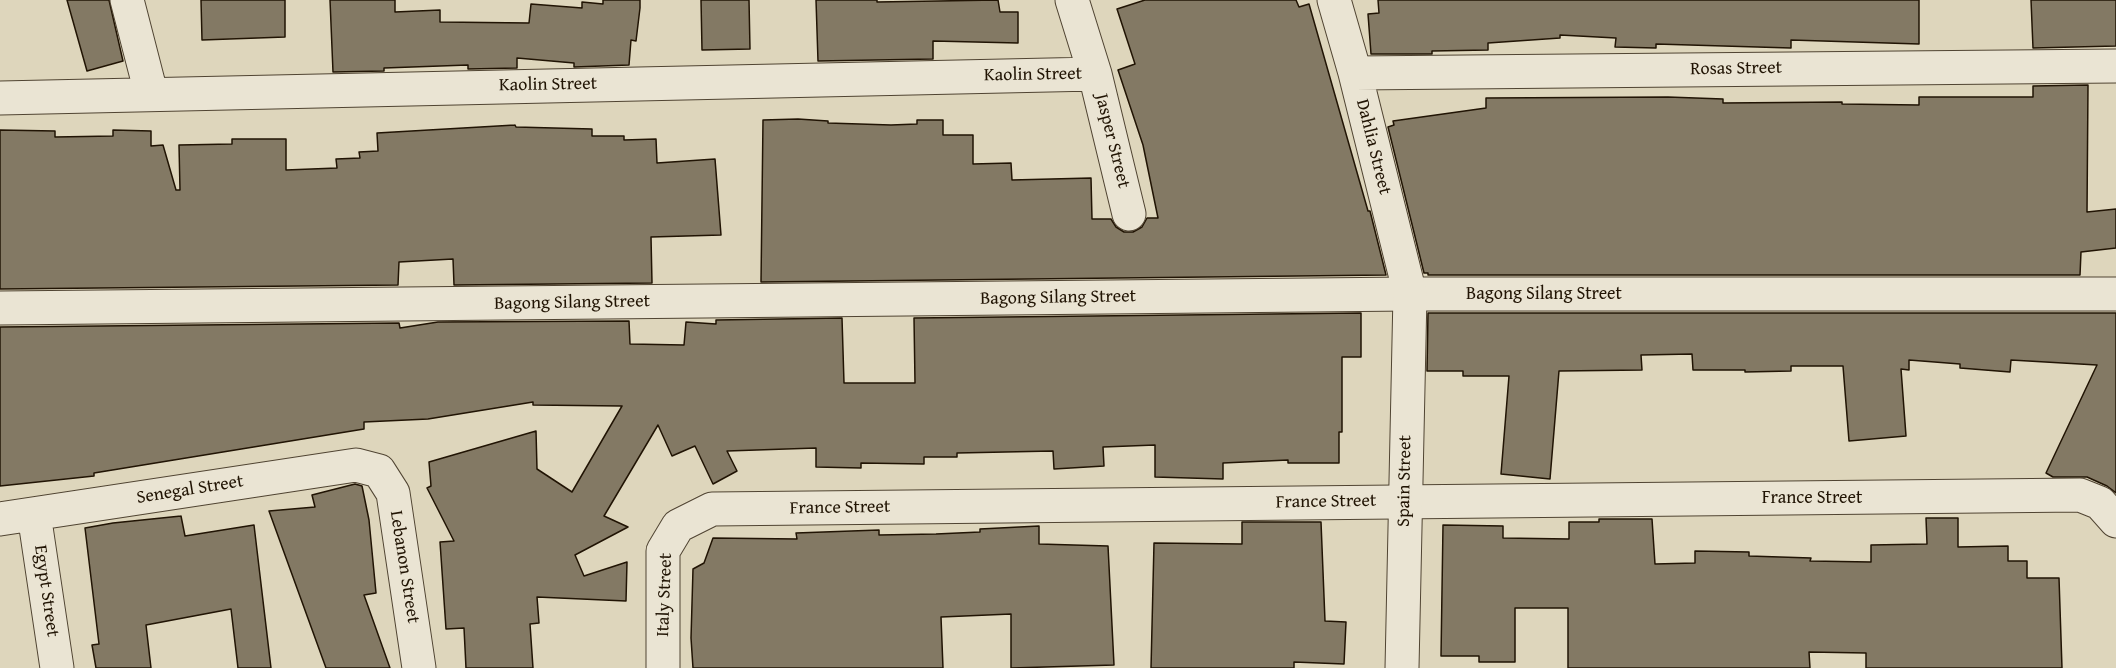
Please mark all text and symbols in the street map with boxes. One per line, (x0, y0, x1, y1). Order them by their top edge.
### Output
street label: Rosas Street (1690, 57, 1782, 81)
street label: Kaolin Street (984, 63, 1082, 87)
street label: Kaolin Street (499, 73, 597, 97)
street label: Jasper Street (1090, 92, 1134, 190)
street label: Dahlia Street (1351, 97, 1395, 197)
street label: Bagong Silang Street (1466, 283, 1622, 305)
street label: Bagong Silang Street (980, 286, 1136, 310)
street label: Bagong Silang Street (494, 291, 650, 315)
street label: Spain Street (1393, 435, 1417, 527)
street label: Senegal Street (135, 471, 245, 509)
street label: France Street (1762, 487, 1862, 509)
street label: France Street (1276, 490, 1376, 514)
street label: France Street (790, 496, 890, 520)
street label: Lebanon Street (384, 509, 424, 625)
street label: Egypt Street (29, 544, 63, 638)
street label: Italy Street (653, 553, 677, 637)

